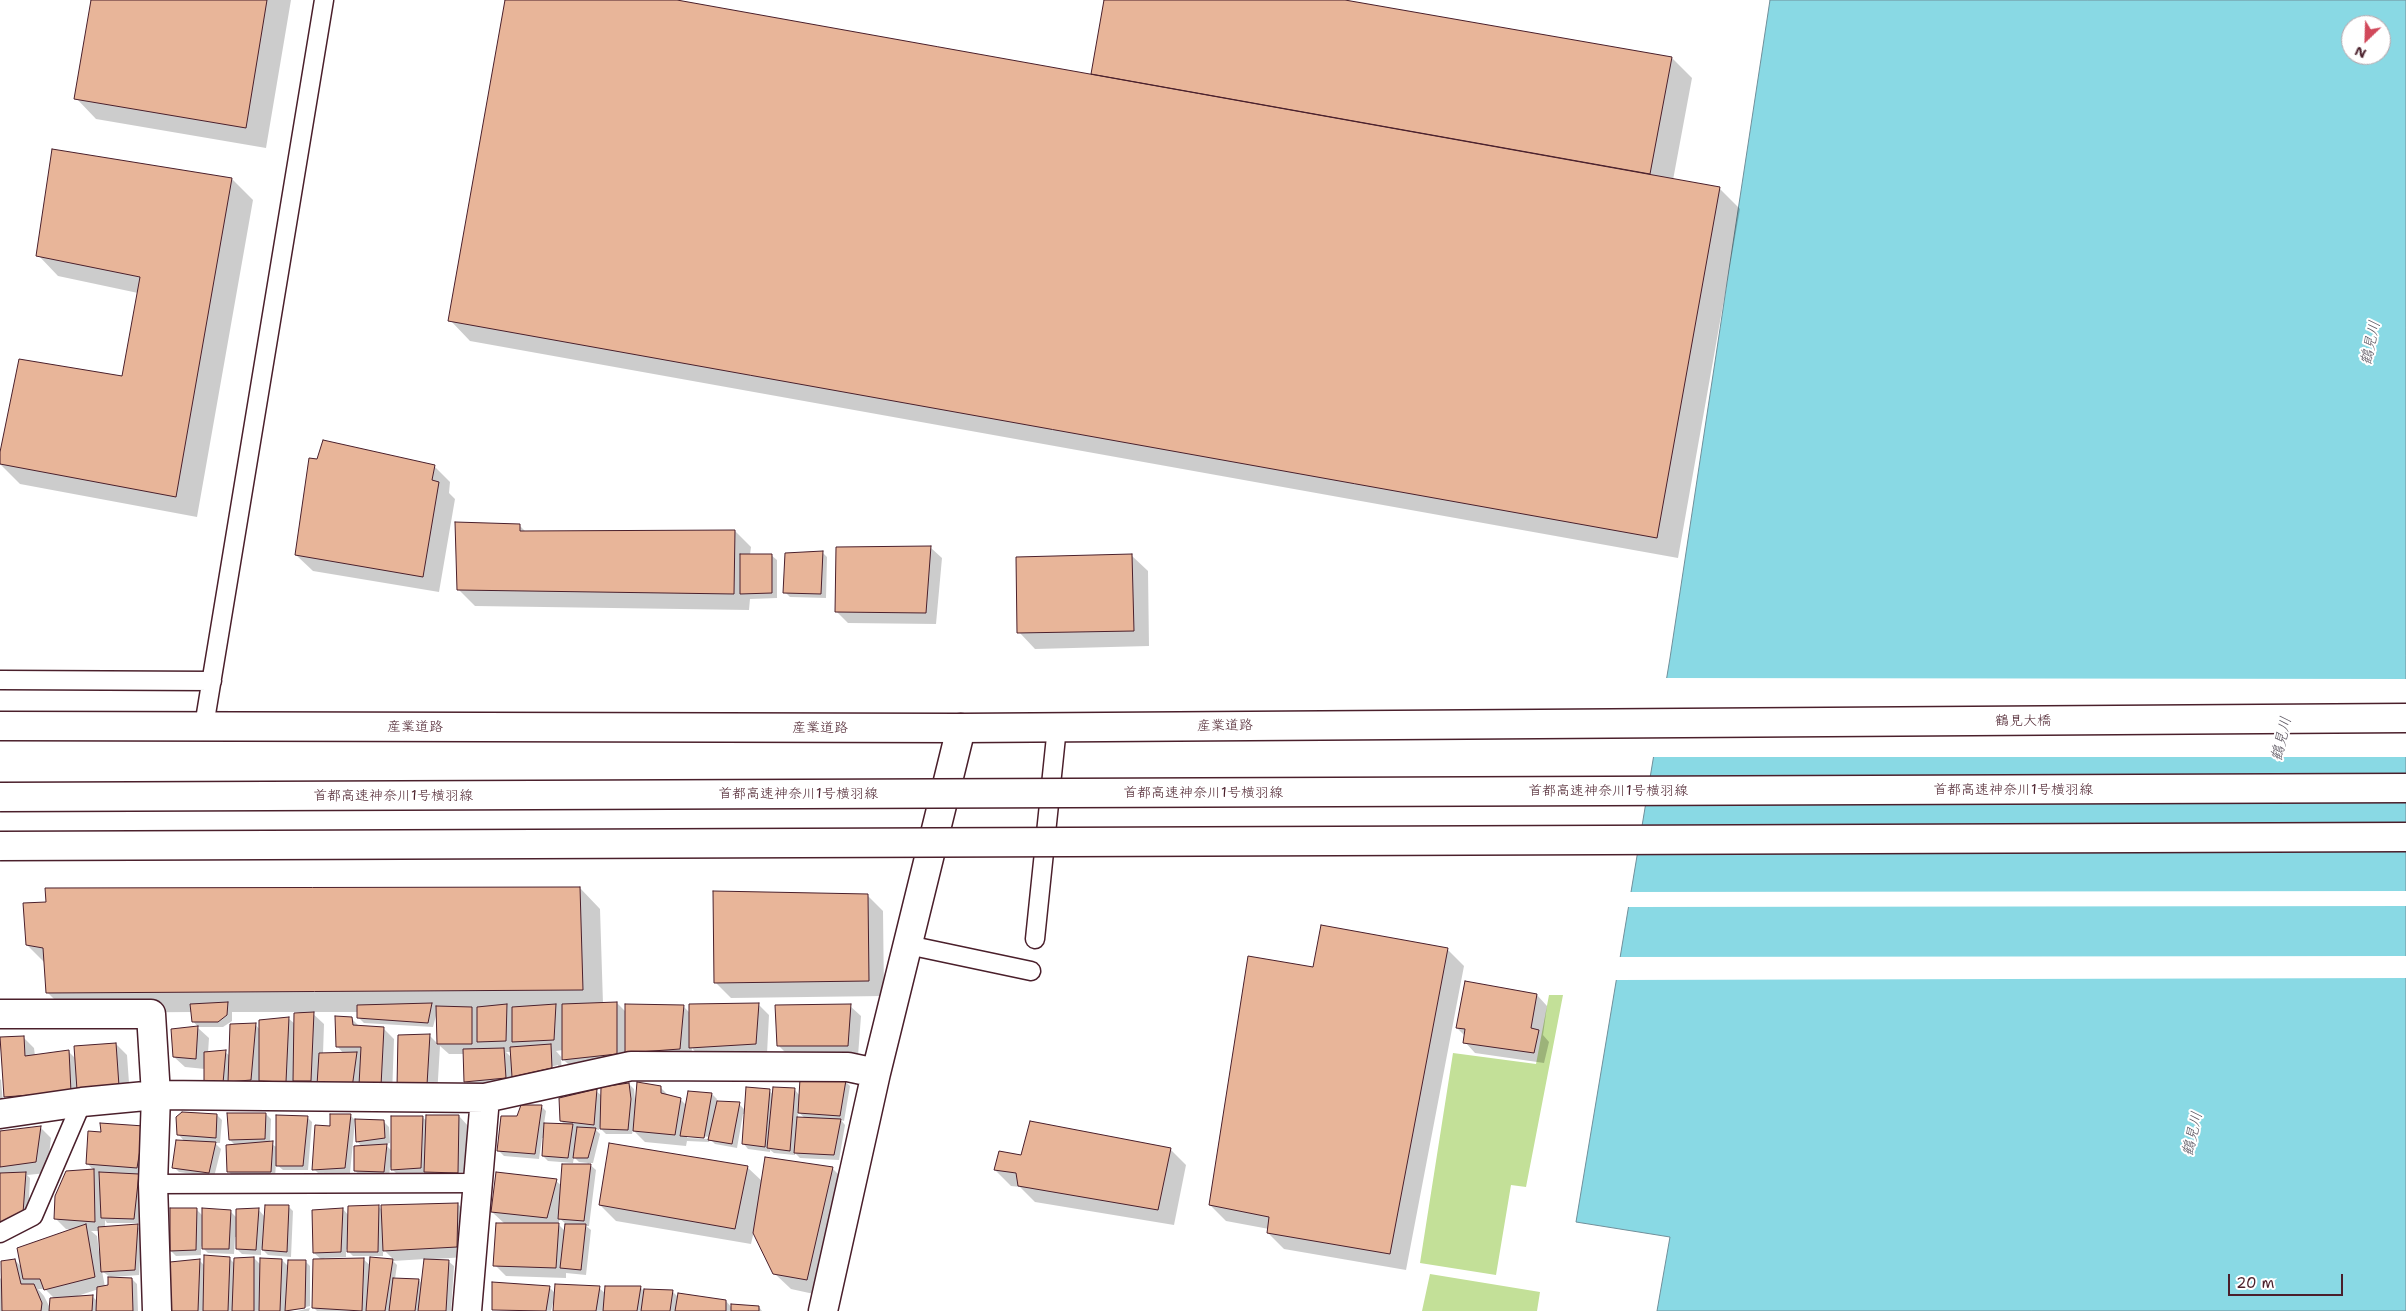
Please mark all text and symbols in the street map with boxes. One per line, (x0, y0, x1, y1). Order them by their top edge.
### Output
north arrow (2341, 15, 2391, 65)
text: N (2352, 42, 2369, 63)
water label: 鶴見川 (2358, 319, 2384, 367)
street label: 鶴見大橋 (1995, 713, 2051, 729)
water label: 鶴見川 (2268, 715, 2296, 763)
street label: 産業道路 (1197, 717, 1253, 735)
street label: 産業道路 (387, 719, 443, 735)
street label: 産業道路 (792, 720, 848, 736)
street label: 首都高速神奈川1号横羽線 (1933, 782, 2093, 798)
street label: 首都高速神奈川1号横羽線 (1528, 783, 1688, 799)
street label: 首都高速神奈川1号横羽線 (1123, 785, 1283, 801)
street label: 首都高速神奈川1号横羽線 (718, 786, 878, 802)
street label: 首都高速神奈川1号横羽線 (313, 788, 473, 804)
water label: 鶴見川 (2179, 1110, 2207, 1158)
scale bar (2231, 1264, 2346, 1296)
text: 20 m (2236, 1273, 2275, 1293)

